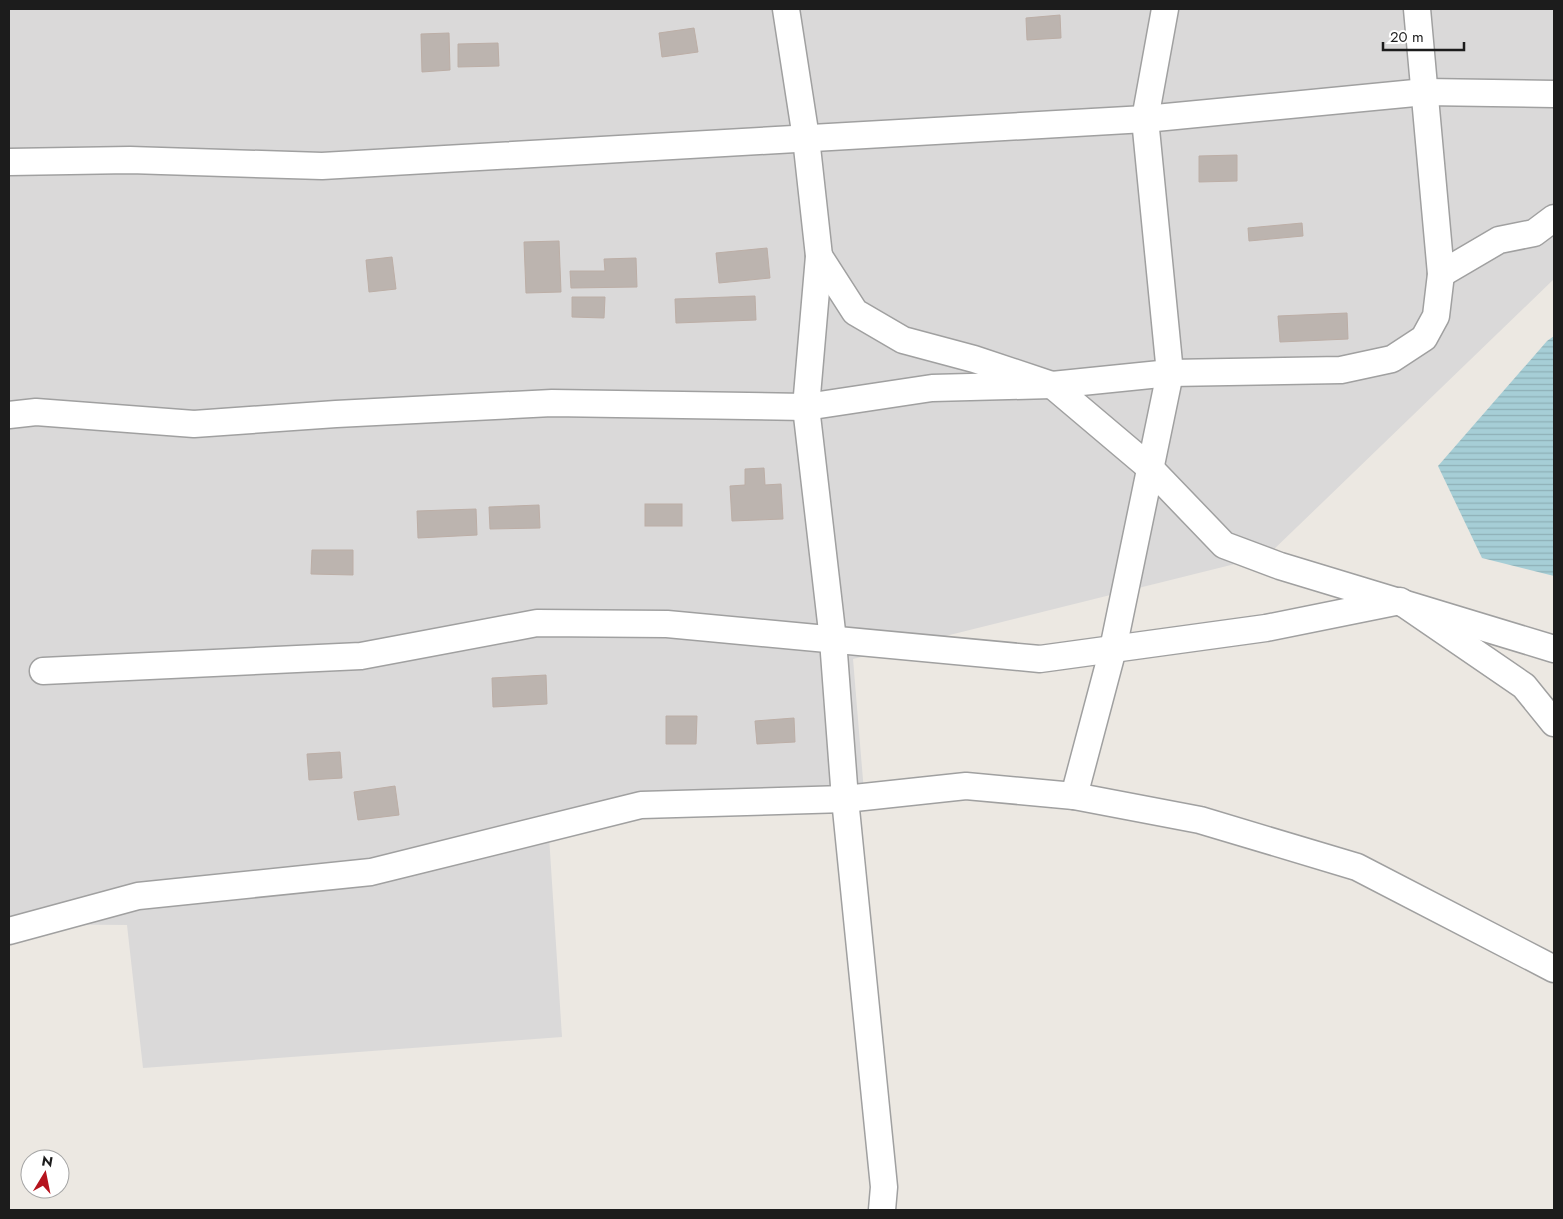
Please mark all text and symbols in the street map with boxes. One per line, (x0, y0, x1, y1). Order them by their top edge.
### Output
scale bar (1383, 20, 1464, 52)
text: 20 m (1390, 26, 1424, 48)
north arrow (20, 1149, 70, 1199)
text: N (40, 1150, 54, 1172)

